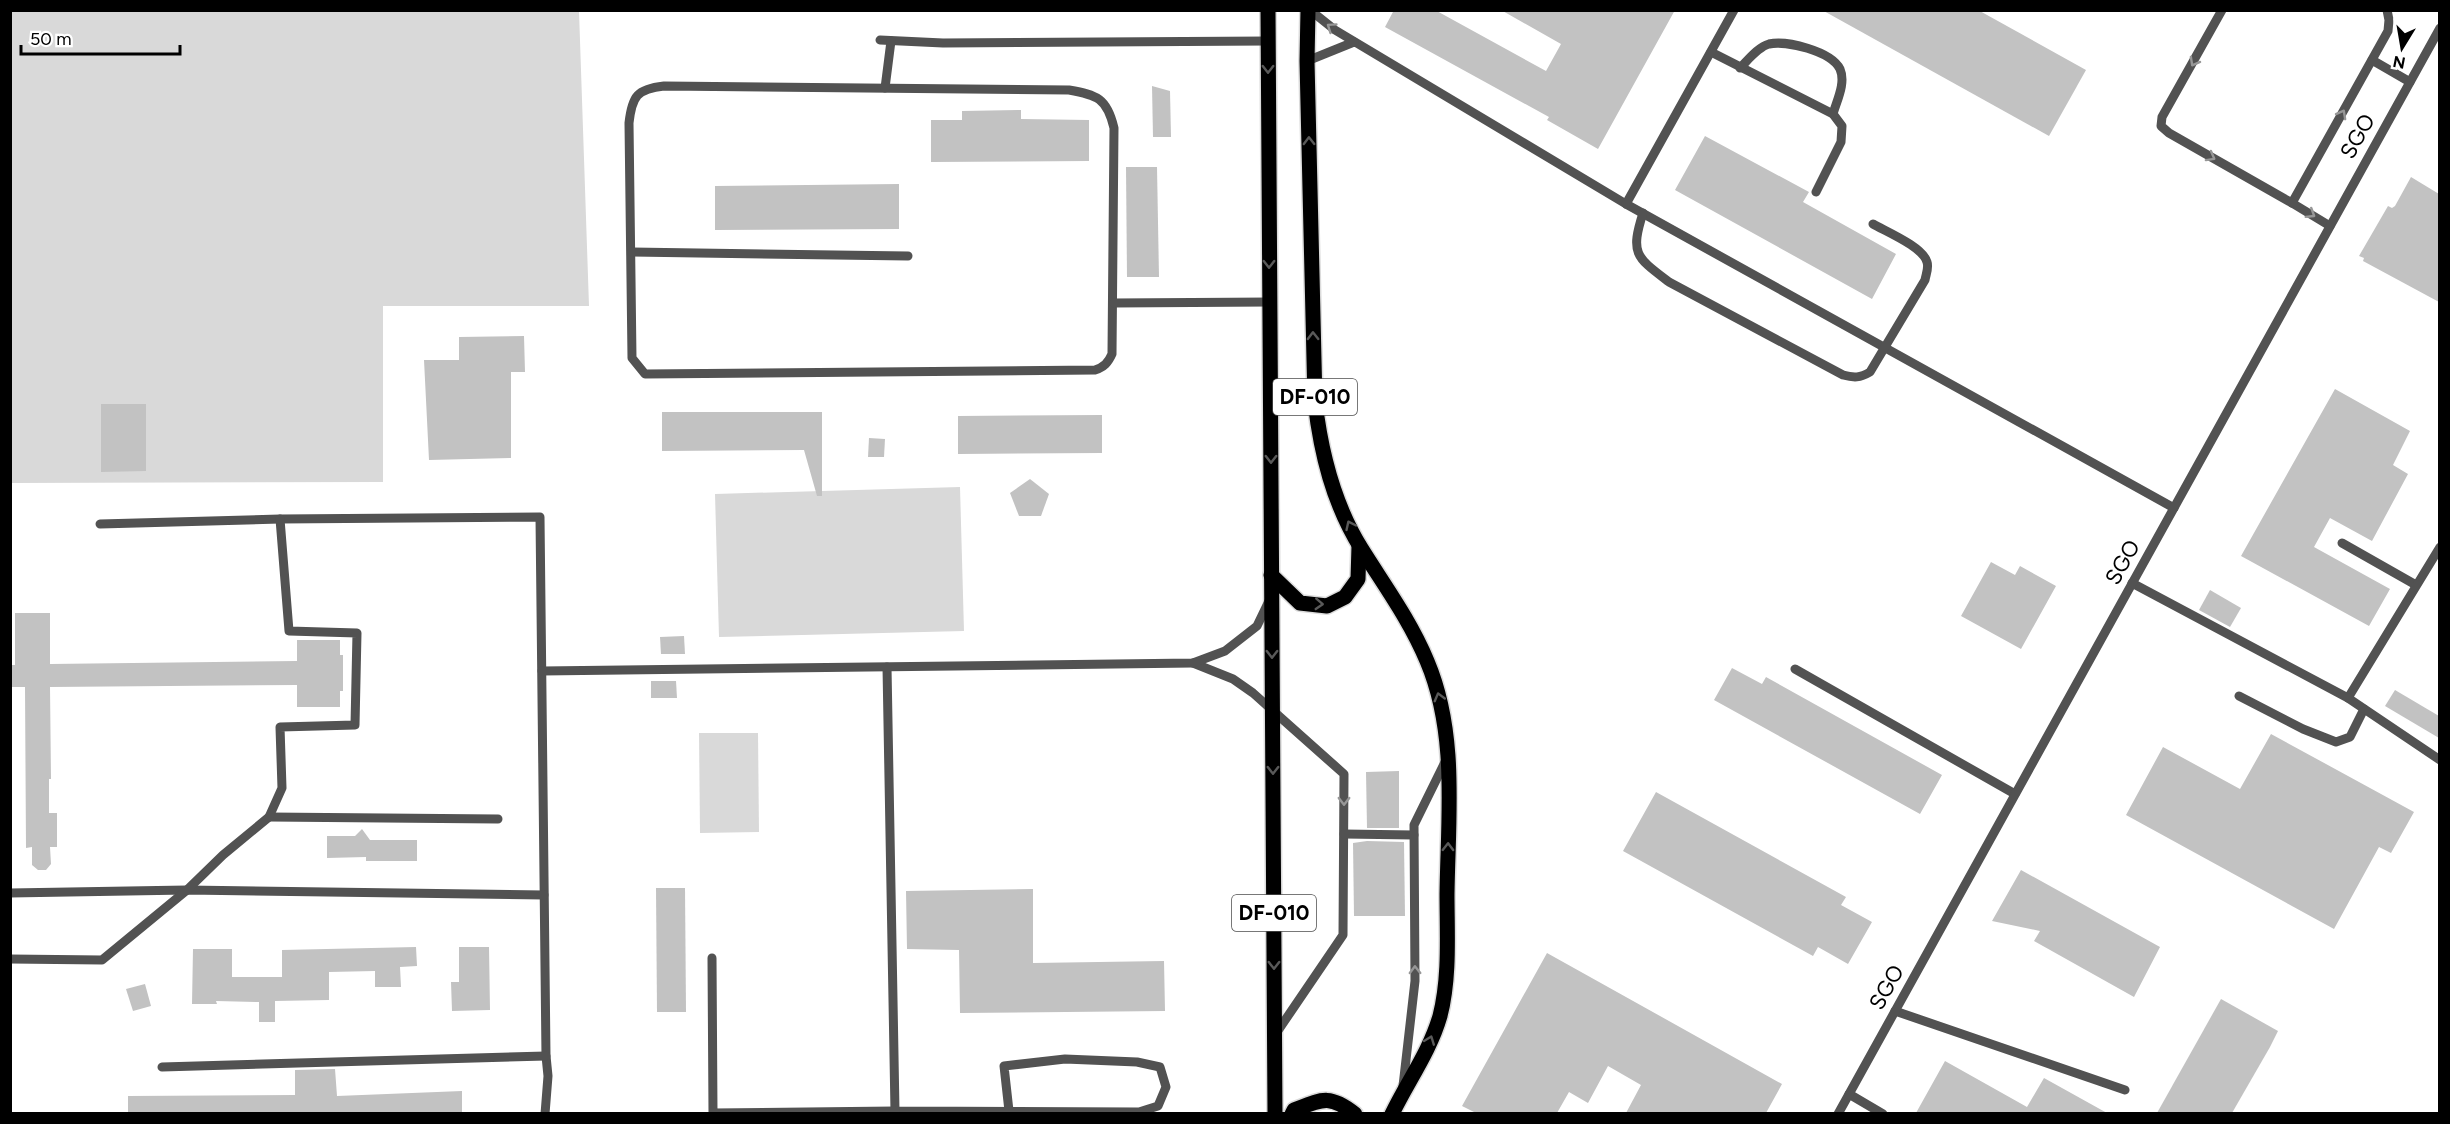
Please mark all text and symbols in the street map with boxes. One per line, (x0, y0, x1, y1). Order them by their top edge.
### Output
scale bar (21, 18, 180, 56)
north arrow (2372, 18, 2432, 78)
one-way arrow (1327, 23, 1338, 34)
text: 50 m (30, 28, 72, 50)
text: N (2391, 52, 2407, 73)
one-way arrow (2190, 55, 2201, 66)
one-way arrow (1262, 64, 1274, 73)
street label: SGO (2334, 109, 2381, 163)
one-way arrow (2334, 110, 2346, 120)
one-way arrow (1302, 136, 1315, 145)
one-way arrow (2205, 150, 2215, 161)
one-way arrow (2305, 207, 2315, 219)
one-way arrow (1263, 259, 1275, 268)
one-way arrow (1307, 331, 1320, 340)
road number: DF-010 (1273, 379, 1357, 415)
one-way arrow (1265, 454, 1277, 463)
one-way arrow (1345, 520, 1357, 531)
street label: SGO (2099, 535, 2146, 589)
one-way arrow (1314, 598, 1323, 611)
one-way arrow (1266, 649, 1278, 658)
one-way arrow (1433, 692, 1446, 702)
one-way arrow (1267, 766, 1279, 775)
one-way arrow (1338, 796, 1350, 805)
one-way arrow (1442, 843, 1454, 852)
road number: DF-010 (1232, 895, 1316, 931)
street label: SGO (1863, 960, 1910, 1014)
one-way arrow (1268, 961, 1280, 970)
one-way arrow (1409, 966, 1421, 975)
one-way arrow (1423, 1035, 1436, 1046)

